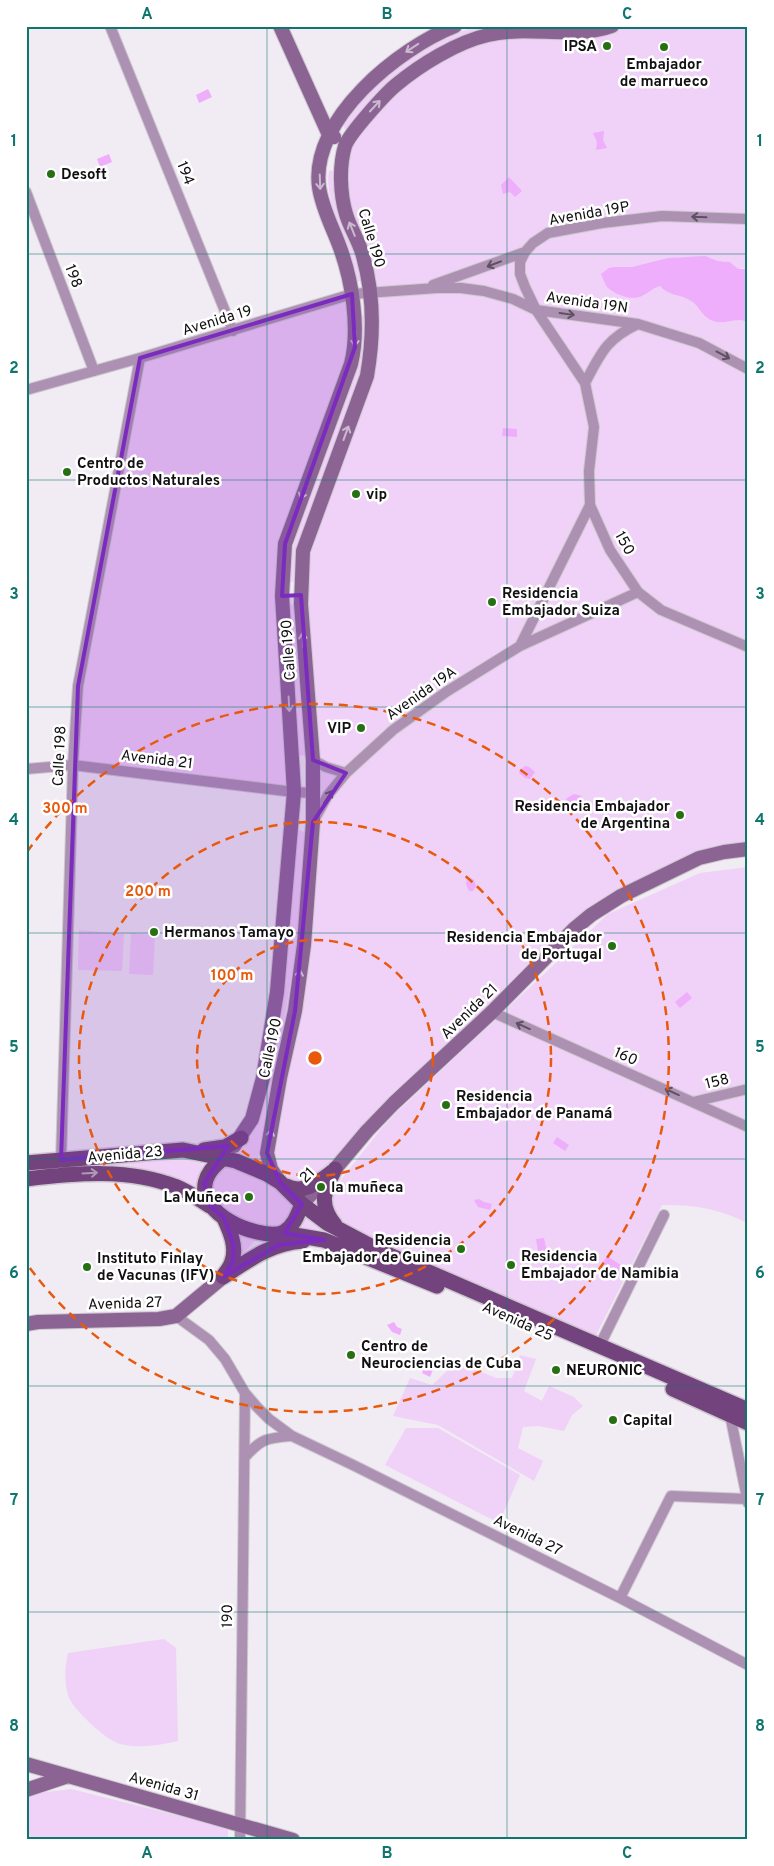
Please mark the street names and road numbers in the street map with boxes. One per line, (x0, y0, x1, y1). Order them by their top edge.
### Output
street label: 194 (171, 159, 198, 188)
street label: Avenida 19P (548, 198, 631, 231)
street label: Calle 190 (353, 206, 389, 270)
street label: 198 (59, 262, 86, 291)
street label: Avenida 19N (545, 288, 629, 319)
street label: Avenida 19 (180, 302, 255, 341)
street label: 150 (609, 528, 638, 559)
street label: Calle 190 (278, 619, 301, 681)
street label: Avenida 19A (383, 663, 461, 725)
street label: Calle 198 (49, 725, 72, 787)
street label: Avenida 21 (120, 747, 194, 774)
street label: Avenida 21 (437, 980, 503, 1044)
street label: Calle 190 (256, 1016, 287, 1080)
street label: 160 (610, 1044, 640, 1071)
street label: 158 (703, 1070, 731, 1095)
street label: Avenida 23 (87, 1143, 164, 1168)
street label: 21 (296, 1164, 320, 1188)
street label: Avenida 27 (88, 1294, 163, 1315)
street label: Avenida 25 (479, 1298, 556, 1346)
street label: Avenida 27 (490, 1512, 565, 1561)
street label: 190 (219, 1604, 238, 1628)
street label: Avenida 31 (126, 1768, 201, 1806)

